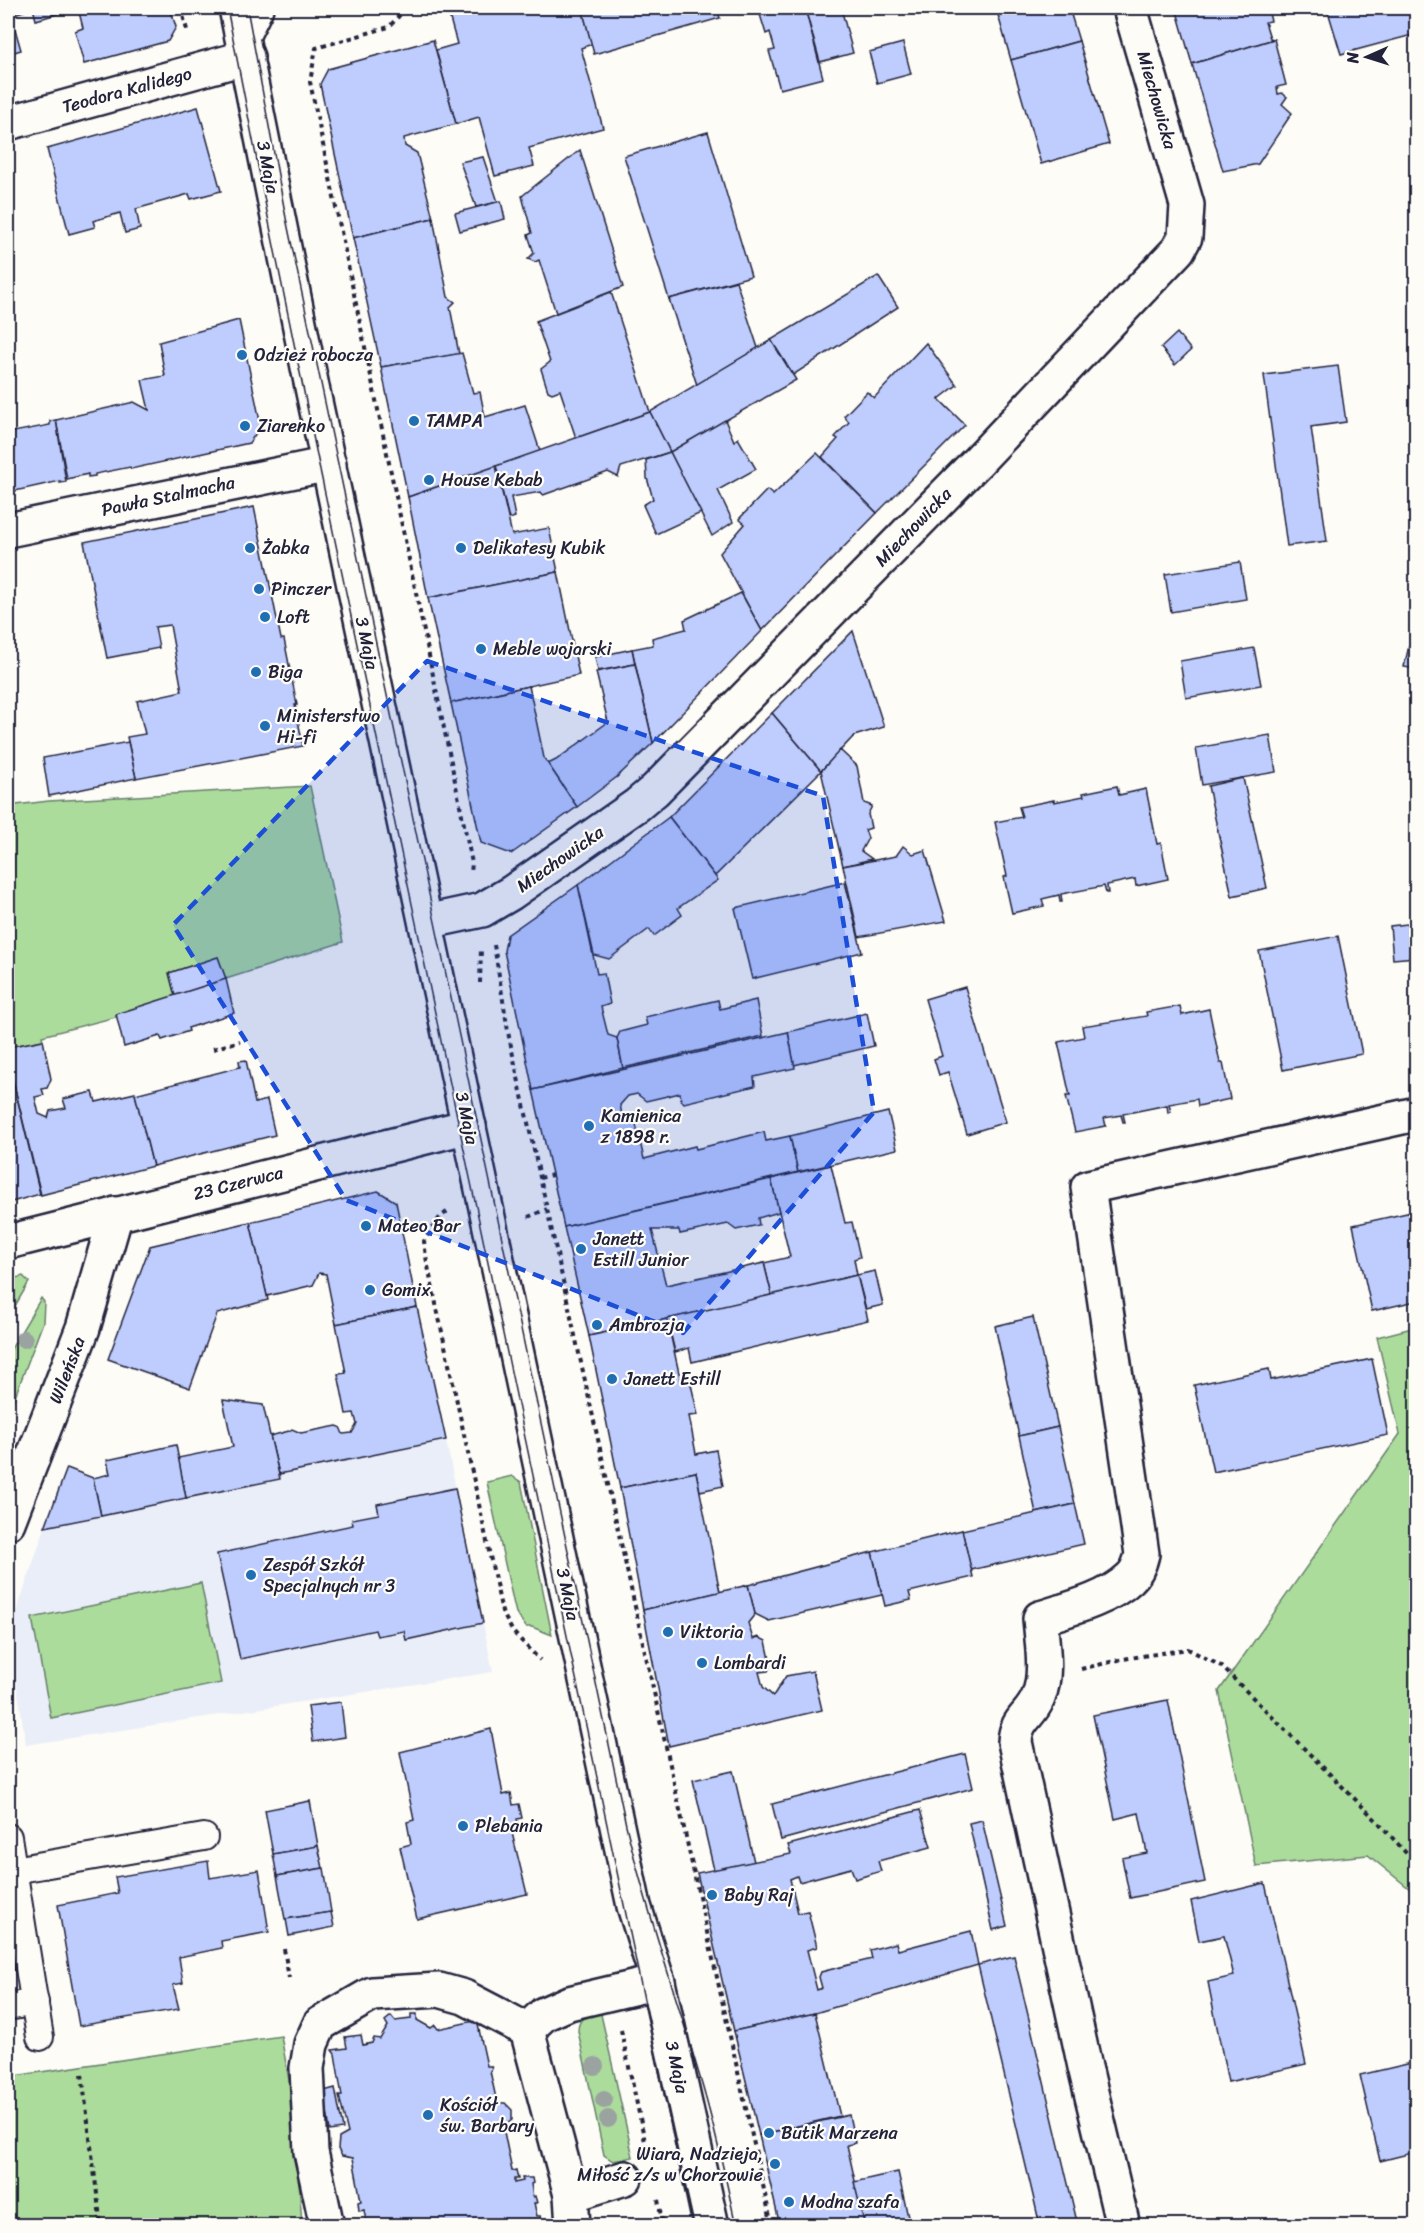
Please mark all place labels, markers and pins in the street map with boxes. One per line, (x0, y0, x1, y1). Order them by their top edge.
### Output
place label: Odzież robocza (254, 339, 374, 371)
marker: Odzież robocza (235, 348, 249, 362)
place label: TAMPA (426, 405, 483, 437)
place label: Ziarenko (257, 410, 325, 442)
marker: TAMPA (407, 414, 421, 428)
marker: Ziarenko (238, 419, 252, 433)
place label: House Kebab (441, 464, 543, 496)
marker: House Kebab (422, 473, 436, 487)
place label: Żabka (262, 532, 310, 564)
place label: Delikatesy Kubik (473, 532, 606, 564)
marker: Żabka (243, 541, 257, 555)
marker: Delikatesy Kubik (454, 541, 468, 555)
place label: Pinczer (271, 573, 332, 605)
marker: Pinczer (252, 582, 266, 596)
place label: Loft (277, 601, 310, 633)
marker: Loft (258, 610, 272, 624)
place label: Meble wojarski (493, 633, 612, 665)
marker: Meble wojarski (474, 642, 488, 656)
place label: Biga (268, 656, 303, 688)
marker: Biga (249, 665, 263, 679)
place label: Ministerstwo Hi-fi (277, 700, 380, 753)
marker: Ministerstwo Hi-fi (258, 719, 272, 733)
place label: Kamienica z 1898 r. (600, 1100, 682, 1153)
marker: Kamienica z 1898 r. (582, 1119, 596, 1133)
place label: Mateo Bar (378, 1210, 462, 1242)
marker: Mateo Bar (359, 1219, 373, 1233)
place label: Janett Estill Junior (592, 1223, 690, 1276)
marker: Janett Estill Junior (574, 1242, 588, 1256)
place label: Gomix (382, 1274, 431, 1306)
marker: Gomix (363, 1283, 377, 1297)
place label: Ambrozja (608, 1309, 685, 1341)
marker: Ambrozja (590, 1318, 604, 1332)
place label: Janett Estill (623, 1363, 722, 1395)
marker: Janett Estill (605, 1372, 619, 1386)
place label: Zespół Szkół Specjalnych nr 3 (263, 1549, 395, 1602)
marker: Zespół Szkół Specjalnych nr 3 (244, 1568, 258, 1582)
place label: Viktoria (680, 1616, 744, 1648)
marker: Viktoria (661, 1625, 675, 1639)
place label: Lombardi (714, 1647, 787, 1679)
marker: Lombardi (695, 1656, 709, 1670)
place label: Plebania (475, 1810, 543, 1842)
marker: Plebania (456, 1819, 470, 1833)
place label: Baby Raj (724, 1879, 794, 1911)
marker: Baby Raj (705, 1888, 719, 1902)
place label: Kościół św. Barbary (439, 2089, 535, 2142)
marker: Kościół św. Barbary (421, 2108, 435, 2122)
place label: Butik Marzena (781, 2117, 898, 2149)
marker: Butik Marzena (762, 2126, 776, 2140)
place label: Wiara, Nadzieja, Miłość z/s w Chorzowie (577, 2138, 763, 2191)
marker: Wiara, Nadzieja, Miłość z/s w Chorzowie (768, 2157, 782, 2171)
place label: Modna szafa (801, 2186, 900, 2218)
marker: Modna szafa (782, 2195, 796, 2209)

